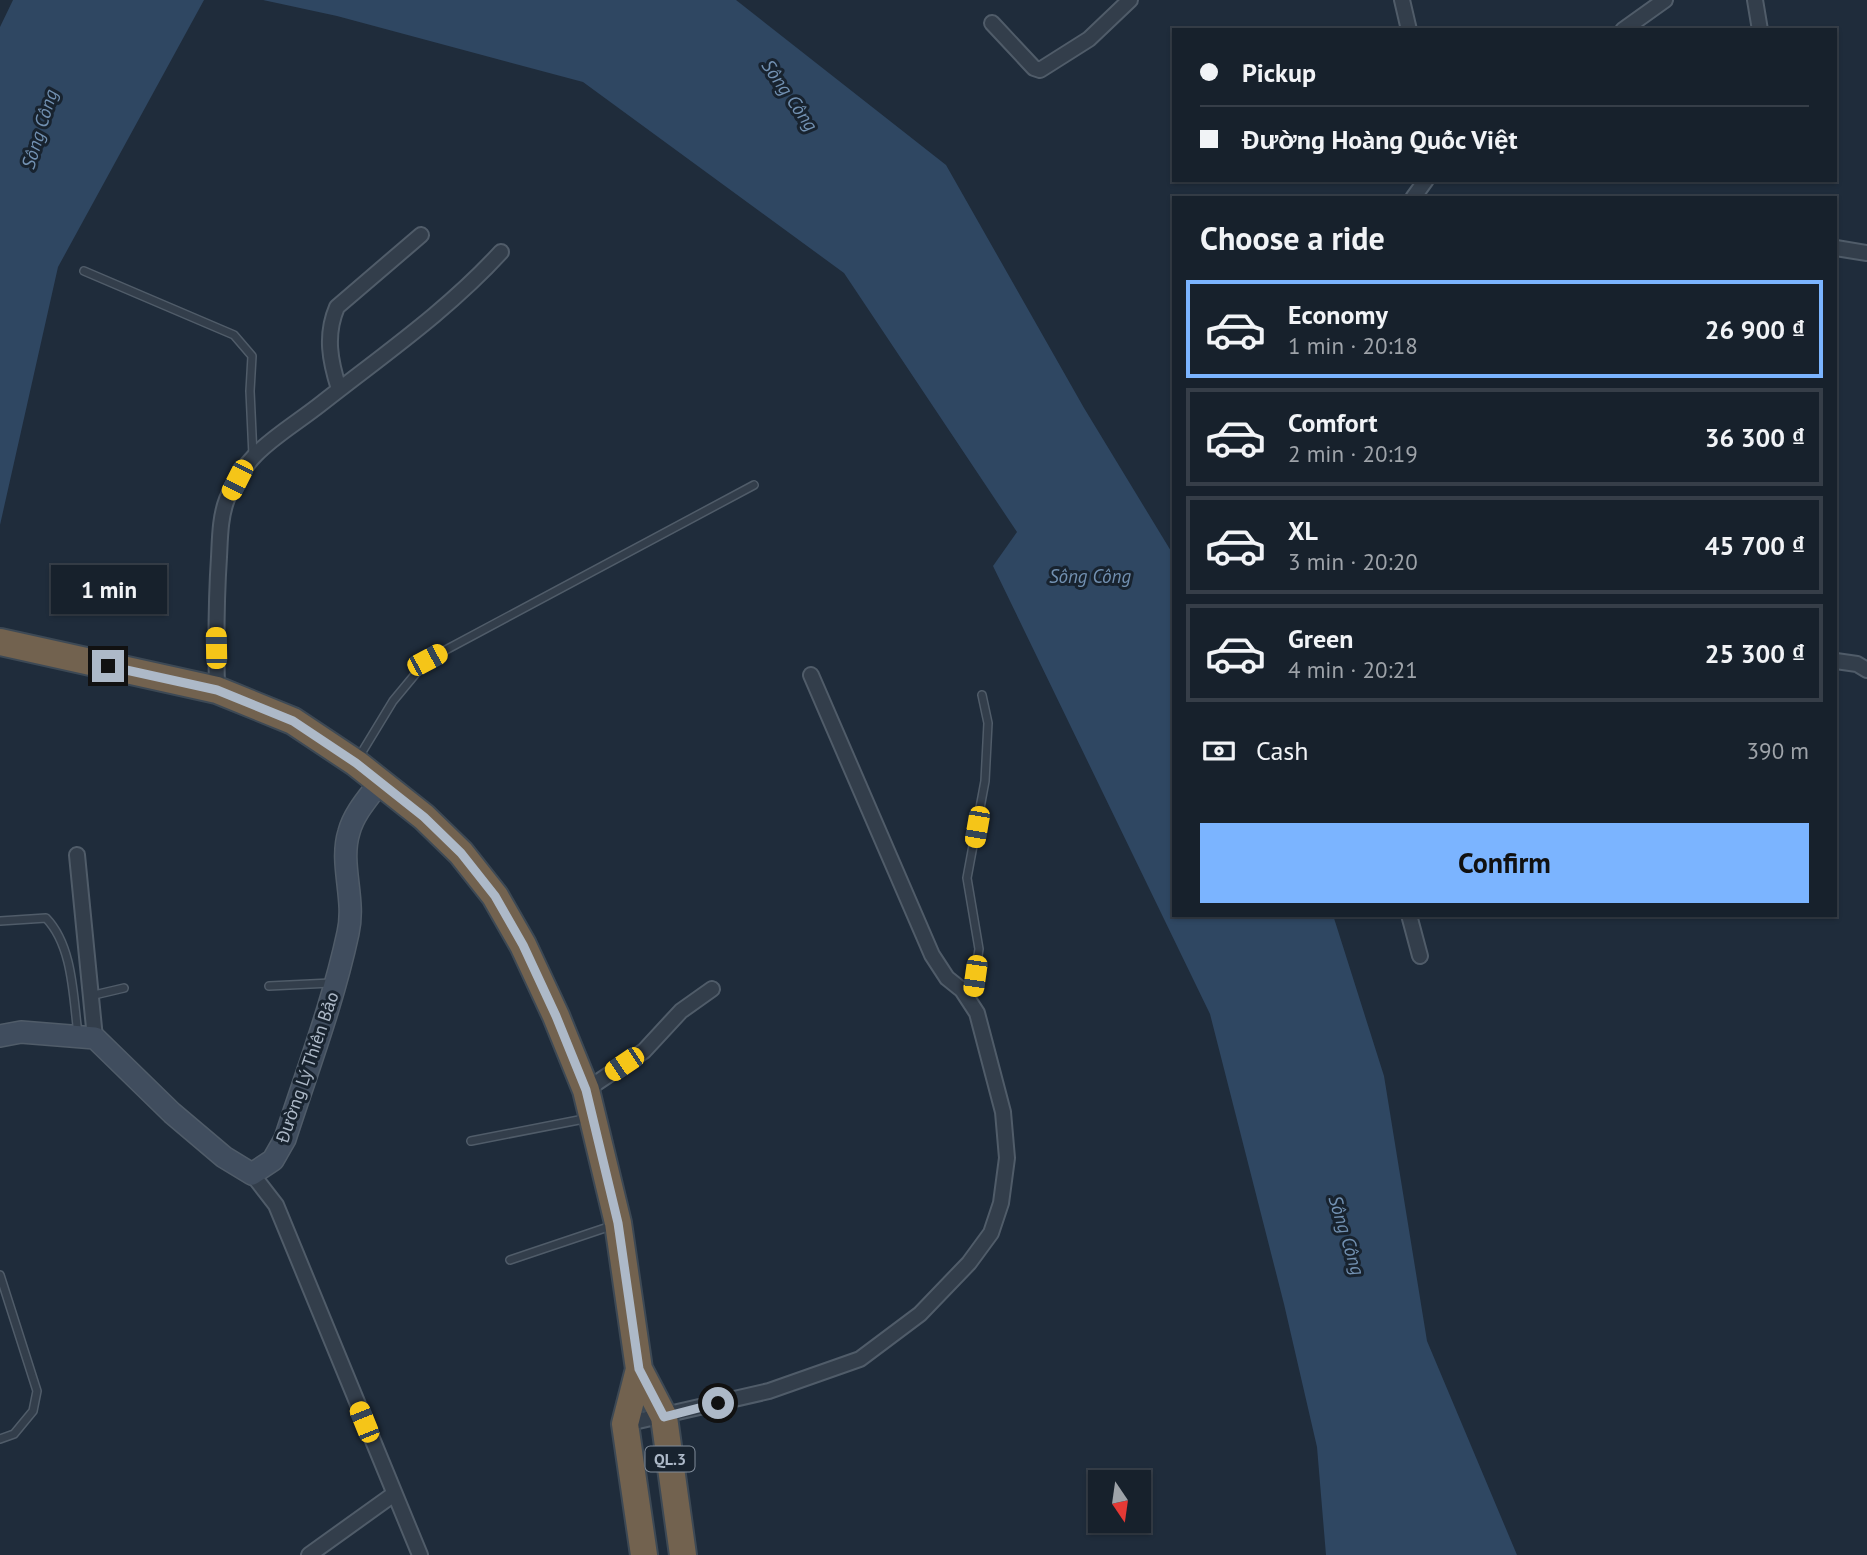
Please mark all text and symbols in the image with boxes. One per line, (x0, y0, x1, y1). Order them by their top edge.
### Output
water label: Sông Công (757, 54, 824, 136)
text: Pickup (1242, 56, 1316, 89)
water label: Sông Công (16, 86, 63, 172)
text: Đường Hoàng Quốc Việt (1242, 123, 1518, 156)
text: Choose a ride (1200, 217, 1385, 259)
icon: car (1204, 298, 1267, 361)
text: Economy (1288, 298, 1388, 331)
text: 26 900 ₫ (1705, 313, 1805, 346)
text: 1 min · 20:18 (1288, 331, 1418, 360)
icon: car (1204, 406, 1267, 469)
text: Comfort (1288, 406, 1378, 439)
text: 36 300 ₫ (1705, 421, 1805, 454)
text: 2 min · 20:19 (1288, 439, 1418, 468)
car (219, 457, 256, 503)
icon: car (1204, 514, 1267, 577)
text: XL (1288, 514, 1318, 547)
text: 45 700 ₫ (1705, 529, 1805, 562)
text: 3 min · 20:20 (1288, 547, 1418, 576)
callout: 1 min (50, 564, 166, 614)
water label: Sông Công (1049, 564, 1131, 588)
text: 1 min (81, 575, 137, 604)
icon: car (1204, 622, 1267, 685)
text: Green (1288, 622, 1353, 655)
car (206, 627, 227, 669)
text: 25 300 ₫ (1705, 637, 1805, 670)
car (404, 641, 451, 679)
route end (92, 650, 124, 682)
text: 4 min · 20:21 (1288, 655, 1418, 684)
icon: cash (1200, 732, 1238, 770)
text: Cash (1256, 734, 1308, 767)
text: 390 m (1747, 736, 1809, 765)
car (964, 804, 991, 850)
button: Confirm (1200, 823, 1809, 903)
car (962, 954, 989, 998)
street label: Đường Lý Thiên Bảo (270, 988, 344, 1146)
car (601, 1044, 648, 1084)
water label: Sông Công (1324, 1192, 1371, 1278)
route start (702, 1387, 734, 1419)
car (347, 1399, 382, 1445)
road number: QL.3 (646, 1446, 694, 1471)
north arrow (1088, 1470, 1152, 1533)
map controls (1088, 1470, 1151, 1533)

